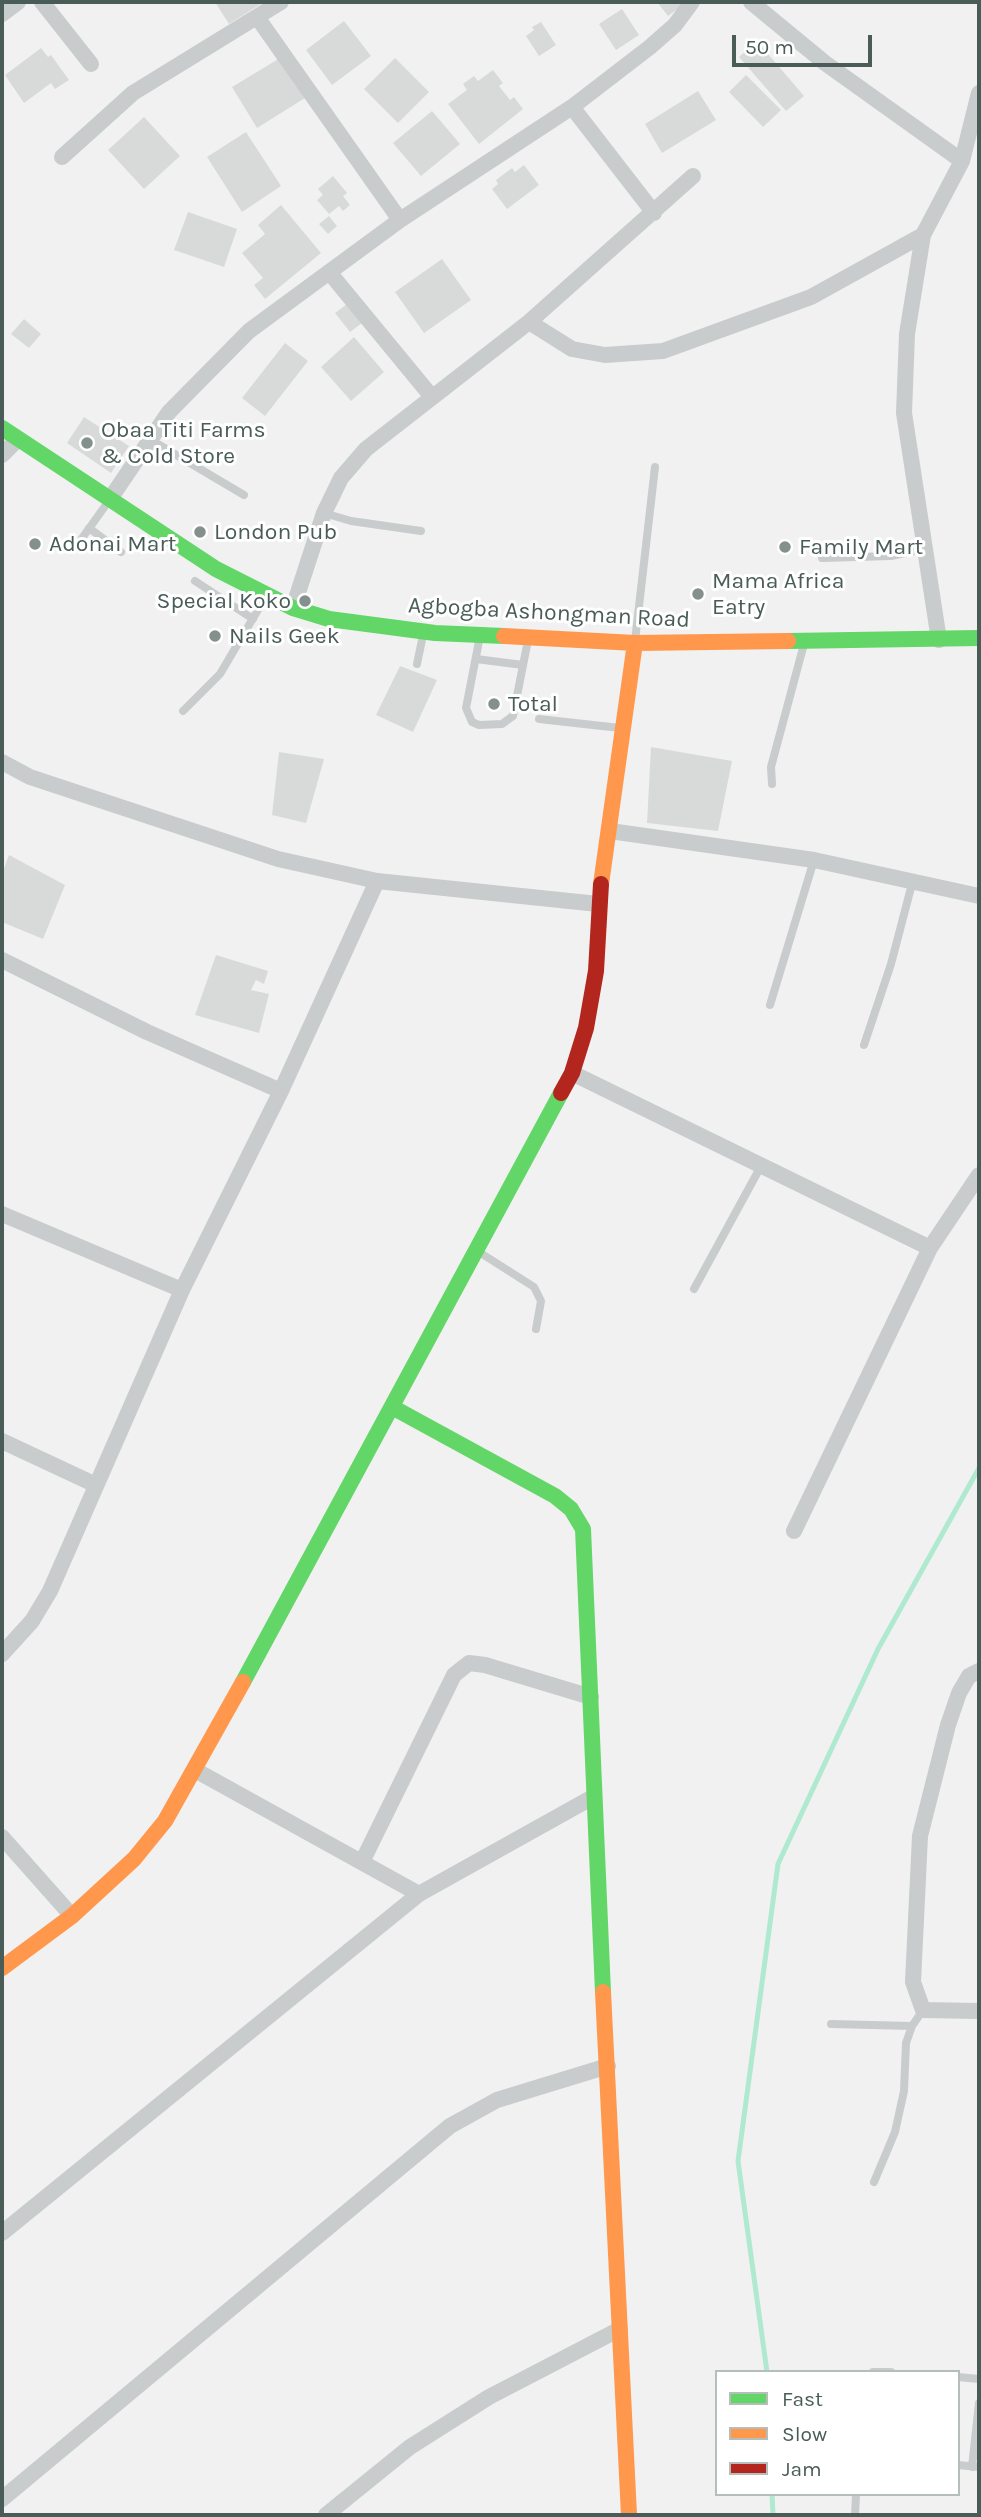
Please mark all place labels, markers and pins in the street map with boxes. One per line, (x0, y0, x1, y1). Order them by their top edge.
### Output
place label: Obaa Titi Farms & Cold Store (101, 416, 266, 470)
marker: Obaa Titi Farms & Cold Store (79, 435, 95, 451)
place label: London Pub (214, 518, 337, 546)
marker: London Pub (192, 524, 208, 540)
place label: Adonai Mart (49, 530, 176, 558)
place label: Family Mart (799, 533, 923, 561)
marker: Adonai Mart (27, 536, 43, 552)
marker: Family Mart (777, 539, 793, 555)
place label: Mama Africa Eatry (712, 567, 844, 621)
marker: Mama Africa Eatry (690, 586, 706, 602)
place label: Special Koko (156, 587, 291, 615)
marker: Special Koko (297, 593, 313, 609)
place label: Nails Geek (229, 622, 340, 650)
marker: Nails Geek (207, 628, 223, 644)
place label: Total (508, 690, 558, 718)
marker: Total (486, 696, 502, 712)

